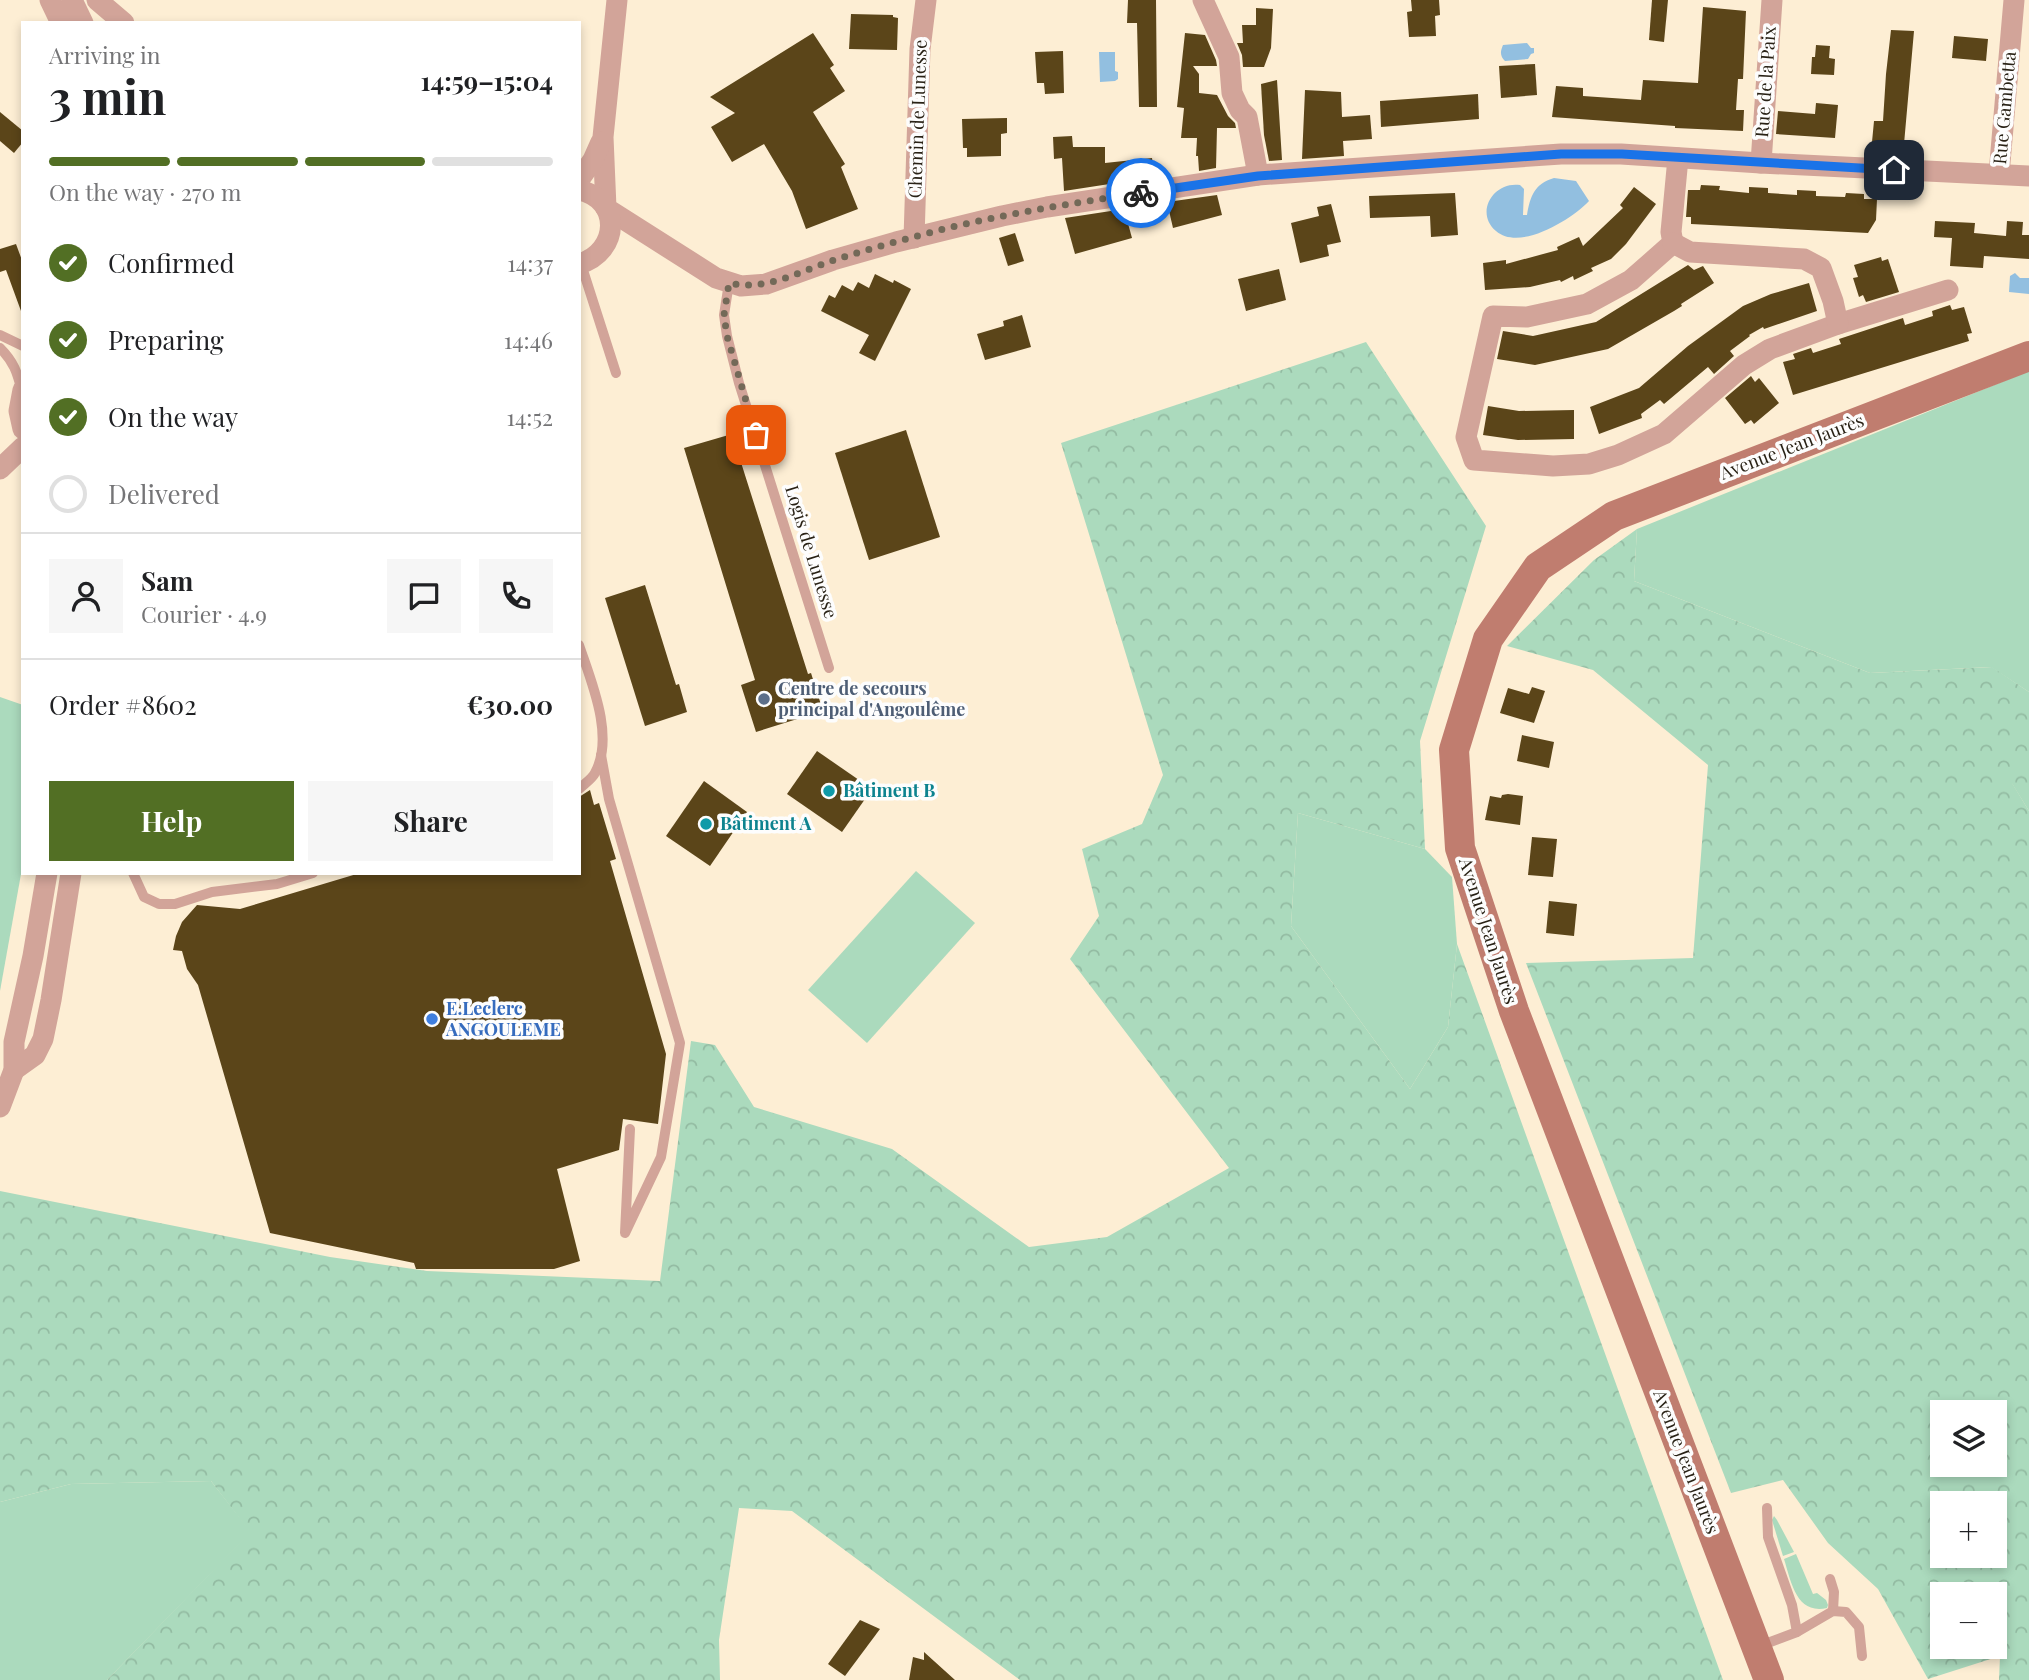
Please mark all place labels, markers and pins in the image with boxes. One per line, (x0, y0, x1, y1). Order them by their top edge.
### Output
pin (1864, 140, 1924, 200)
pin (726, 405, 786, 465)
place label: Centre de secours principal d'Angoulême (778, 676, 965, 721)
marker: Centre de secours principal d'Angoulême (756, 691, 772, 707)
place label: Bâtiment B (843, 778, 935, 802)
marker: Bâtiment B (821, 783, 837, 799)
place label: Bâtiment A (720, 811, 812, 835)
marker: Bâtiment A (698, 816, 714, 832)
place label: E.Leclerc ANGOULEME (445, 996, 561, 1041)
marker: E.Leclerc ANGOULEME (424, 1011, 440, 1027)

